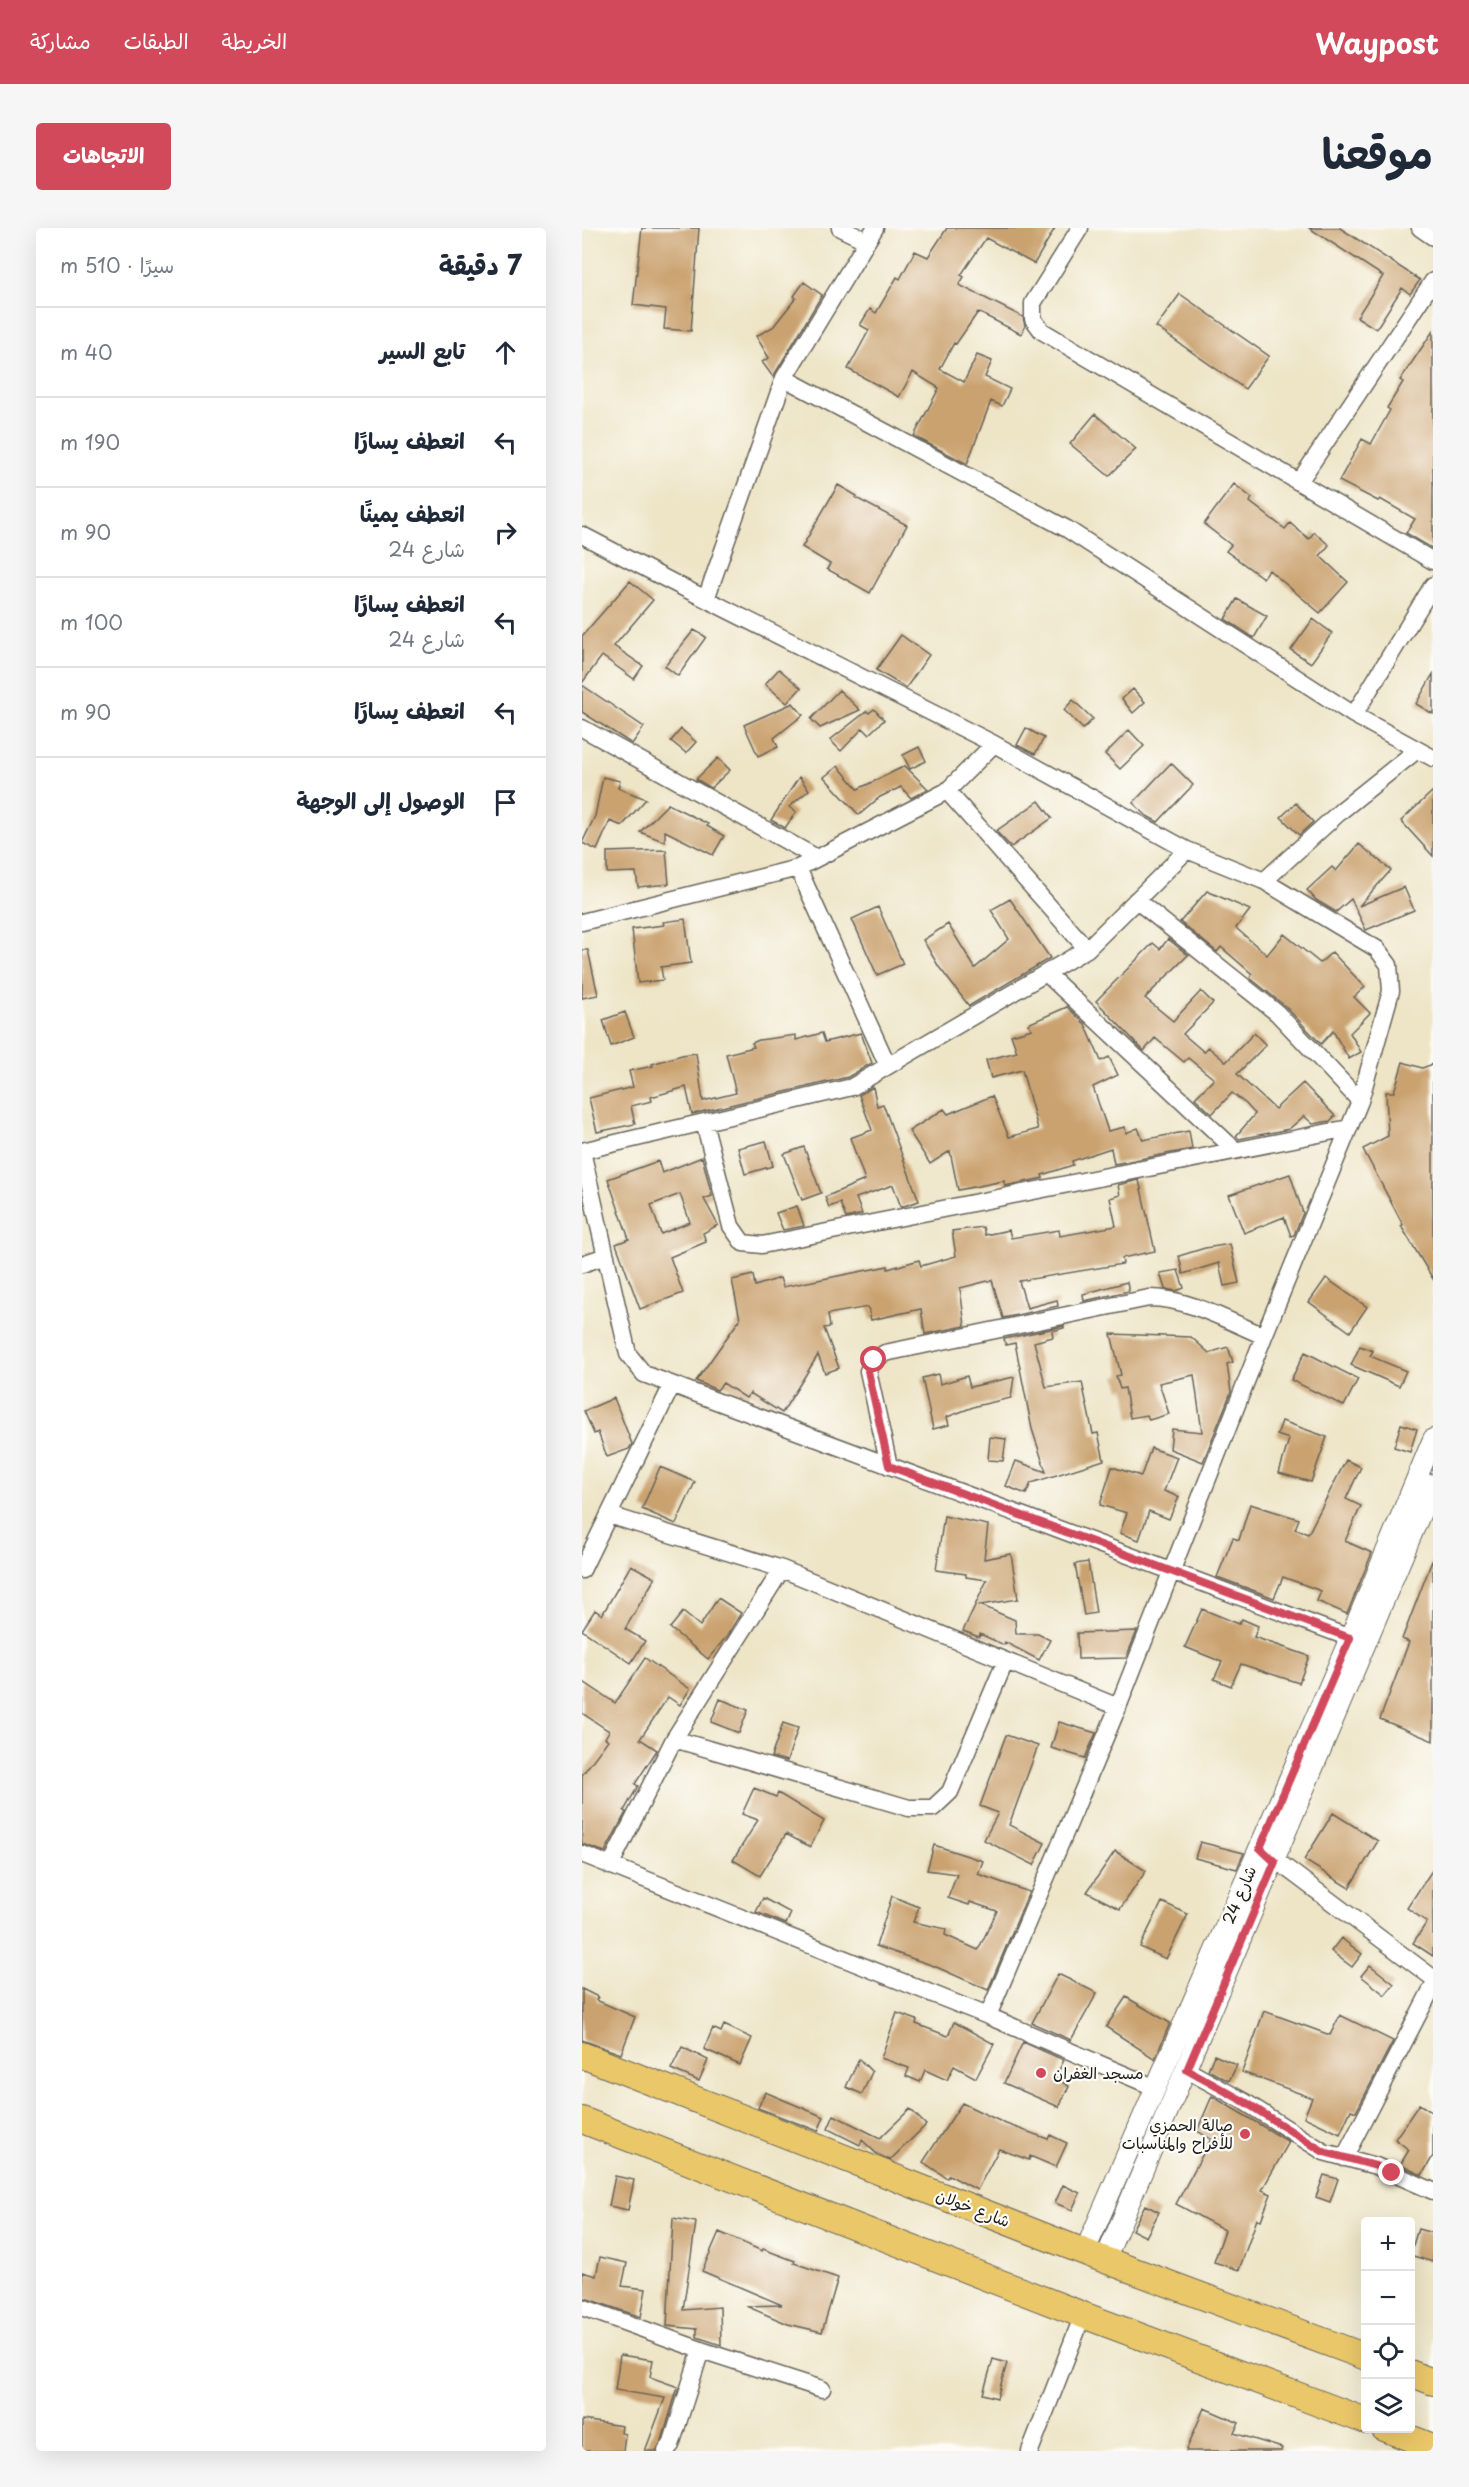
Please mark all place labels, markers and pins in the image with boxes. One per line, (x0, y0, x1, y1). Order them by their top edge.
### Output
place label: مسجد الغفران (1053, 2060, 1144, 2084)
marker: مسجد الغفران (1034, 2066, 1048, 2080)
place label: صالة الحمزي للأفراح والمناسبات (1122, 2112, 1233, 2154)
marker: صالة الحمزي للأفراح والمناسبات (1238, 2127, 1252, 2141)

